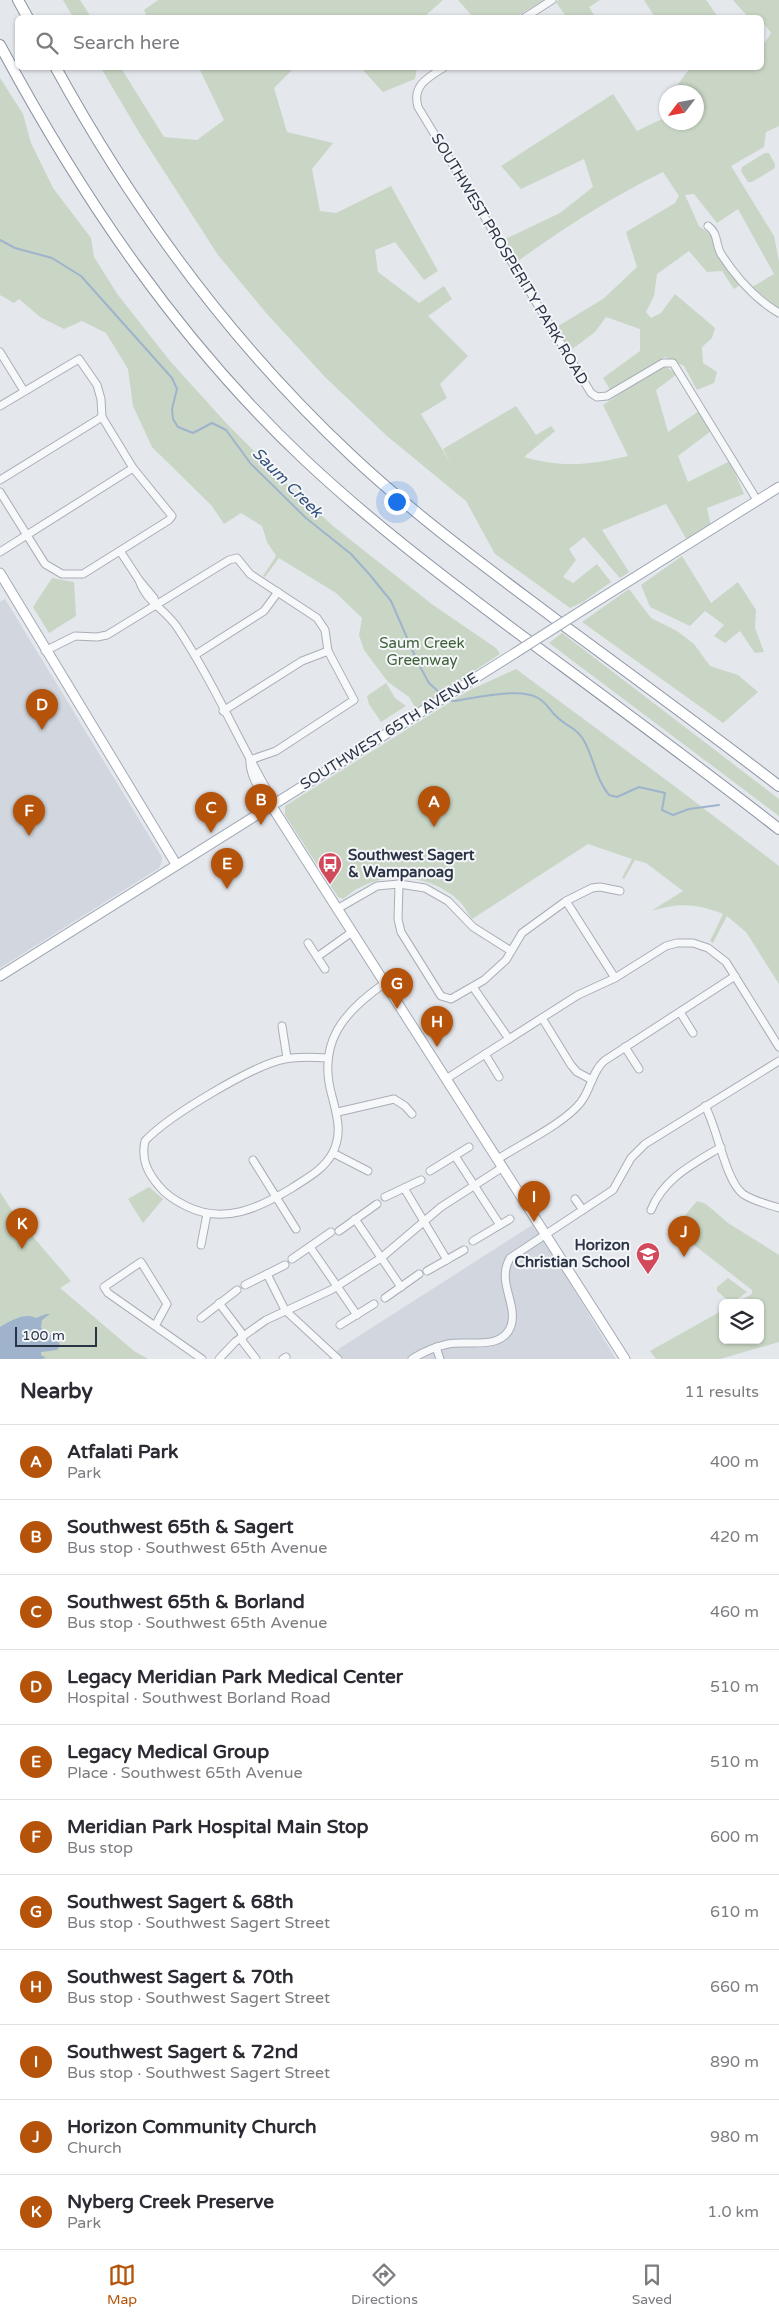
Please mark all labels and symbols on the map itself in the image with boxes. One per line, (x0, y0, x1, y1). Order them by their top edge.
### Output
north arrow (659, 85, 704, 130)
street label: SOUTHWEST PROSPERITY PARK ROAD (428, 130, 592, 388)
water label: Saum Creek (248, 443, 327, 523)
your location (384, 489, 410, 515)
park label: Saum Creek Greenway (379, 634, 465, 669)
street label: SOUTHWEST 65TH AVENUE (297, 669, 481, 793)
pin: D (26, 689, 58, 730)
pin: B (245, 784, 277, 825)
pin: A (418, 786, 450, 827)
pin: C (195, 792, 227, 833)
pin: F (13, 795, 45, 836)
place label: Southwest Sagert & Wampanoag (348, 846, 475, 882)
pin: E (211, 848, 243, 889)
bus stop icon: Southwest Sagert & Wampanoag (317, 851, 343, 885)
pin: G (381, 968, 413, 1009)
pin: H (421, 1006, 453, 1047)
pin: I (518, 1181, 550, 1222)
pin: K (6, 1208, 38, 1249)
pin: J (668, 1216, 700, 1257)
place label: Horizon Christian School (515, 1236, 630, 1271)
school or university icon: Horizon Christian School (635, 1241, 661, 1275)
scale bar (15, 1324, 98, 1347)

